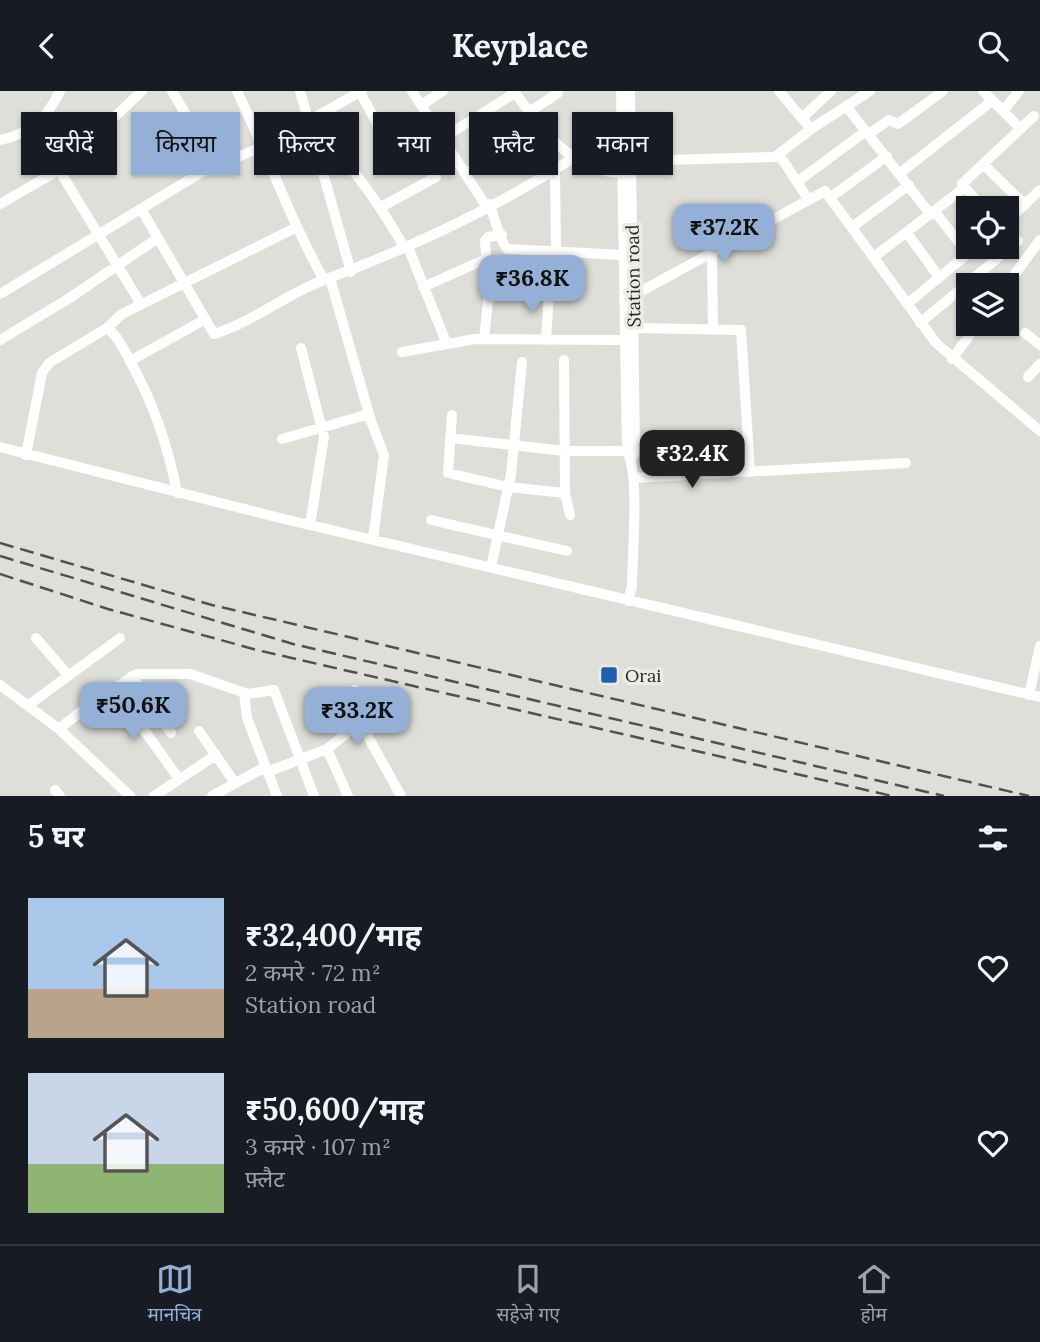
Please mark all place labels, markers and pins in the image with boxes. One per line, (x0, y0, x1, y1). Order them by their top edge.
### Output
pin: ₹37.2K (667, 205, 781, 264)
pin: ₹36.8K (475, 255, 589, 315)
pin: ₹32.4K (635, 431, 749, 490)
place label: Orai (625, 664, 661, 687)
marker: Orai (599, 665, 619, 685)
pin: ₹50.6K (76, 683, 190, 742)
pin: ₹33.2K (300, 687, 414, 747)

